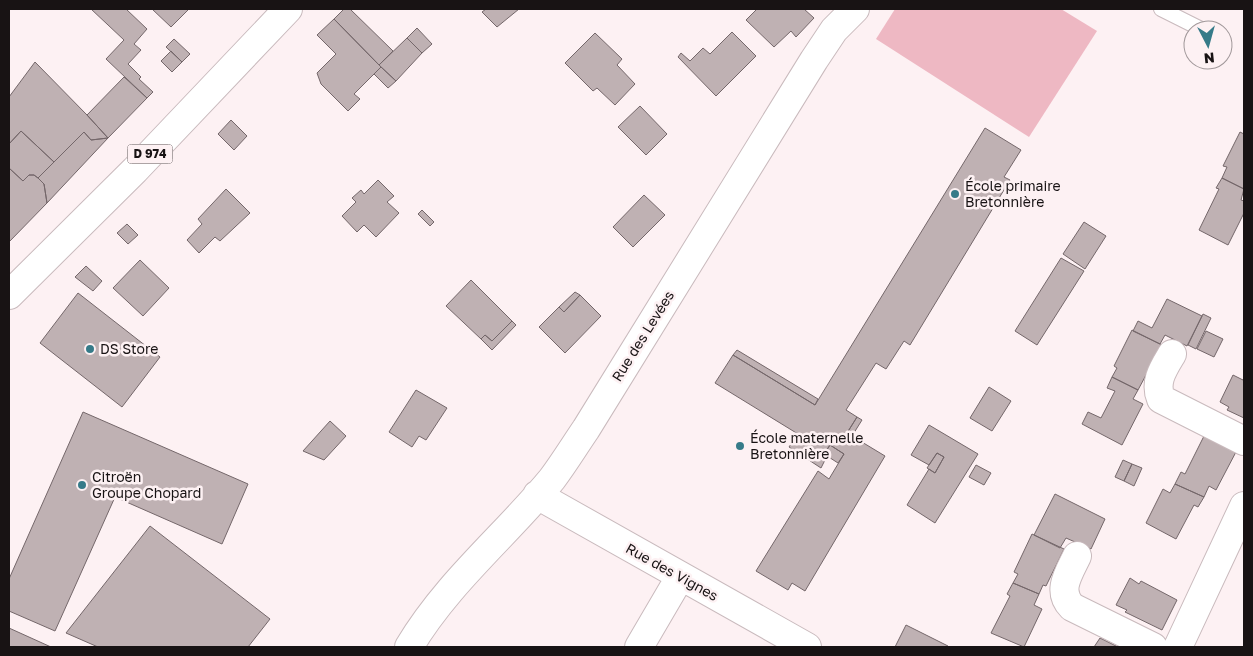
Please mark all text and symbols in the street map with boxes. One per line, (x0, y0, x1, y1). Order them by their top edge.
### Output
north arrow (1183, 20, 1233, 70)
text: N (1203, 49, 1216, 67)
road number: D 974 (128, 144, 172, 164)
place label: École primaire Bretonnière (965, 177, 1061, 210)
marker: École primaire Bretonnière (949, 188, 961, 200)
street label: Rue des Levées (608, 287, 677, 384)
place label: DS Store (100, 340, 158, 357)
marker: DS Store (84, 343, 96, 355)
place label: École maternelle Bretonnière (750, 429, 863, 462)
marker: École maternelle Bretonnière (734, 440, 746, 452)
place label: Citroën Groupe Chopard (92, 468, 201, 501)
marker: Citroën Groupe Chopard (76, 479, 88, 491)
street label: Rue des Vignes (623, 539, 721, 604)

